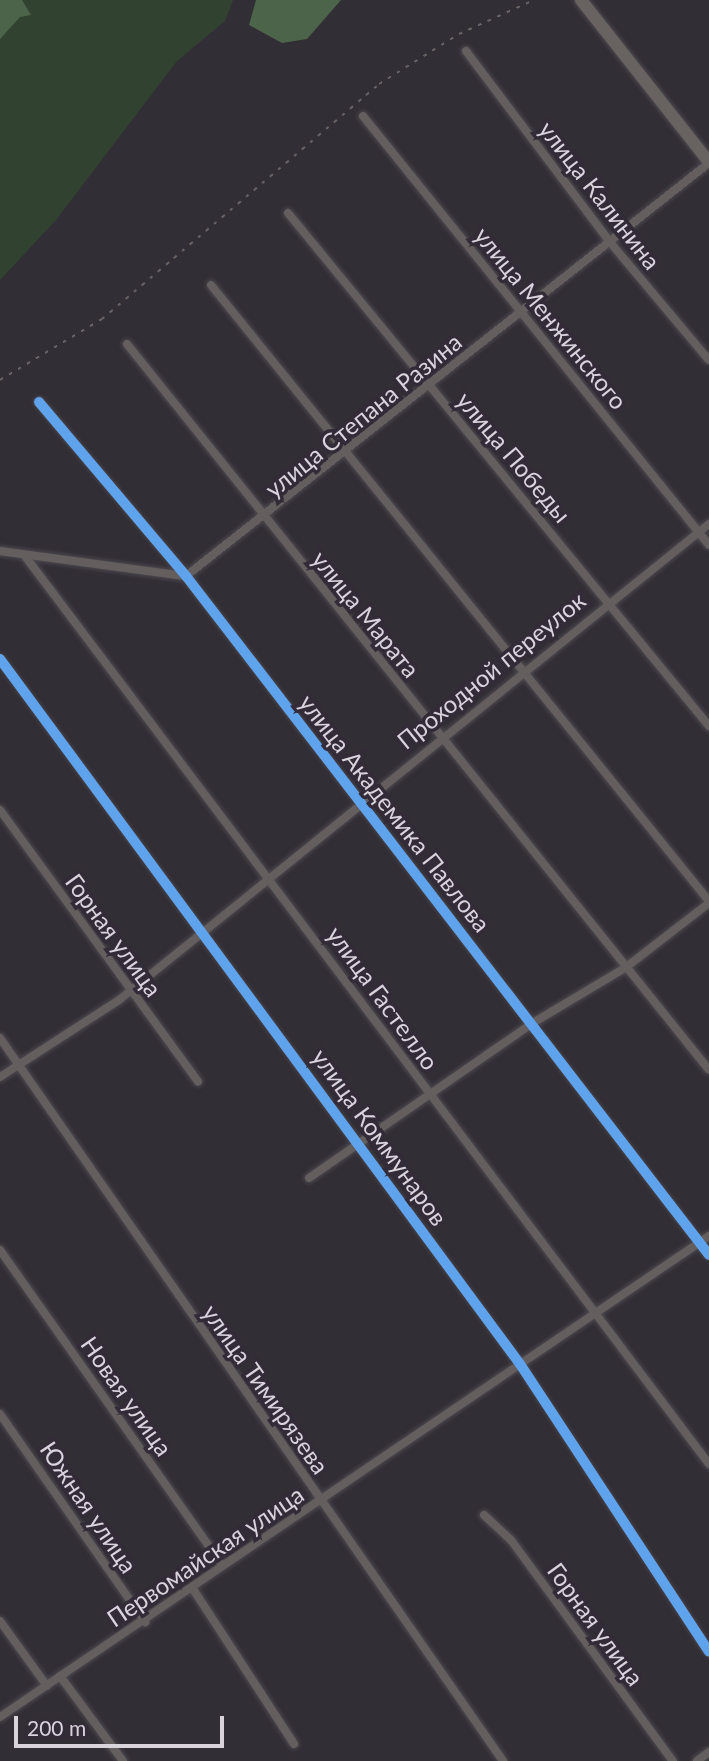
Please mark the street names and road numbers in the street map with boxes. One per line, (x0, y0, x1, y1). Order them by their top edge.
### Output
street label: улица Калинина (533, 115, 667, 275)
street label: улица Менжинского (469, 221, 633, 415)
street label: улица Степана Разина (259, 327, 467, 503)
street label: улица Победы (451, 386, 577, 528)
street label: улица Марата (306, 545, 426, 683)
street label: Проходной переулок (391, 585, 591, 755)
street label: улица Академика Павлова (293, 689, 497, 937)
street label: Горная улица (60, 868, 168, 1002)
street label: улица Гастелло (321, 921, 445, 1075)
street label: улица Коммунаров (306, 1043, 454, 1231)
street label: улица Тимирязева (197, 1299, 335, 1479)
street label: Новая улица (75, 1331, 179, 1461)
street label: Южная улица (34, 1436, 144, 1578)
street label: Первомайская улица (101, 1479, 309, 1633)
street label: Горная улица (542, 1557, 650, 1691)

